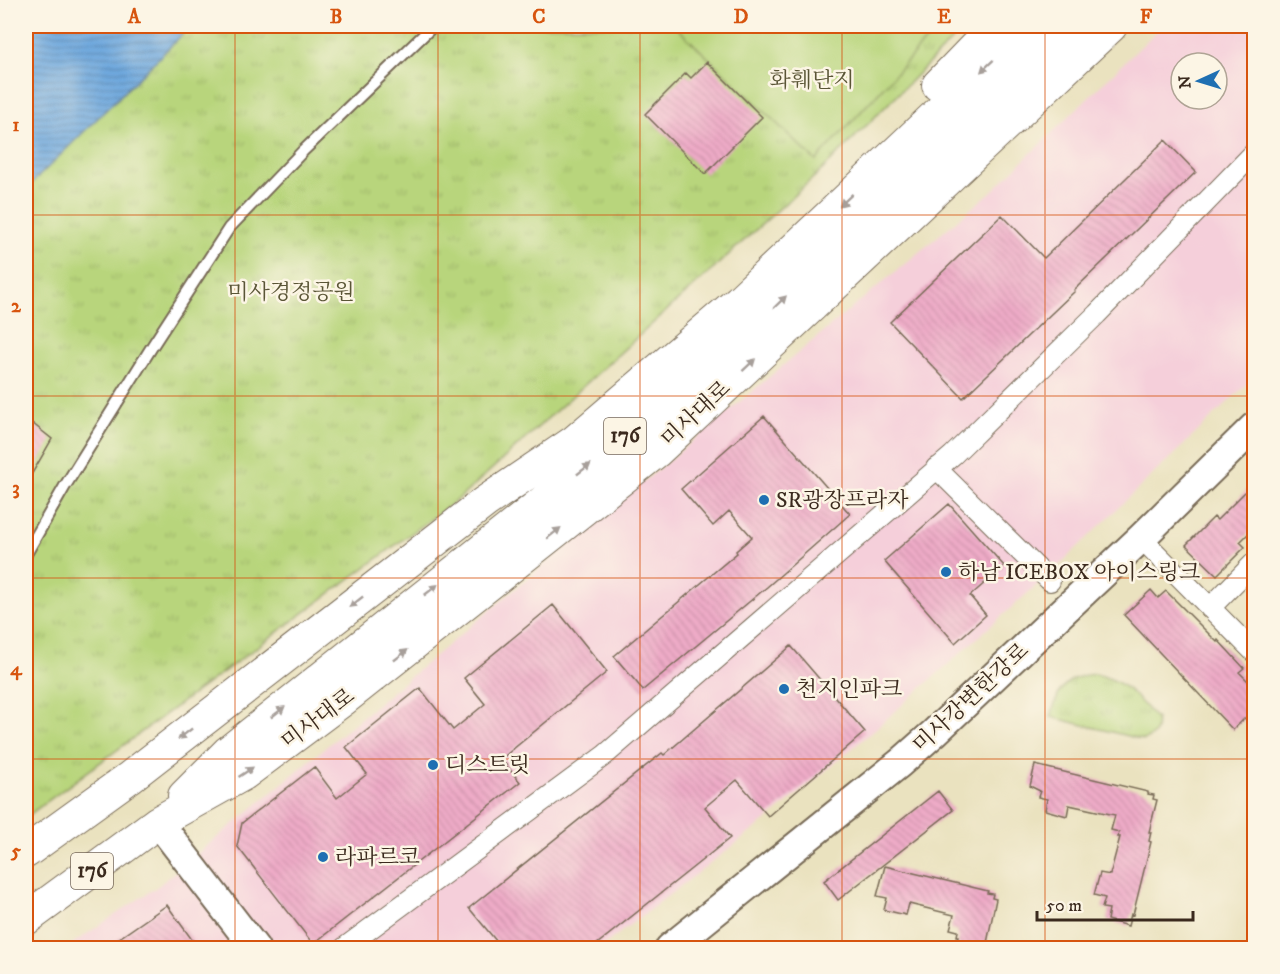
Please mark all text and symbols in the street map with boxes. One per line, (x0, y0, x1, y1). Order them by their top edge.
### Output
text: A (127, 5, 142, 30)
text: B (330, 5, 342, 30)
text: C (532, 5, 546, 30)
text: D (734, 5, 749, 30)
text: E (937, 5, 951, 30)
text: F (1140, 5, 1153, 30)
north arrow (1169, 51, 1229, 111)
one-way arrow (980, 59, 995, 73)
park label: 화훼단지 (769, 67, 855, 94)
text: N (1175, 75, 1195, 89)
text: 1 (12, 113, 20, 138)
one-way arrow (838, 193, 853, 207)
park label: 미사경정공원 (227, 279, 355, 306)
text: 2 (11, 294, 22, 319)
one-way arrow (772, 295, 786, 309)
one-way arrow (741, 359, 756, 372)
street label: 미사대로 (656, 375, 736, 453)
road number: 176 (604, 418, 646, 454)
one-way arrow (576, 463, 592, 476)
text: 3 (12, 476, 20, 501)
place label: SR광장프라자 (776, 487, 909, 514)
marker: SR광장프라자 (757, 493, 771, 507)
one-way arrow (546, 528, 561, 540)
place label: 하남 ICEBOX 아이스링크 (958, 559, 1200, 586)
marker: 하남 ICEBOX 아이스링크 (939, 565, 953, 579)
one-way arrow (423, 584, 439, 597)
one-way arrow (348, 595, 364, 608)
street label: 미사강변한강로 (907, 637, 1035, 759)
one-way arrow (393, 648, 409, 661)
text: 4 (10, 657, 23, 682)
place label: 천지인파크 (796, 676, 902, 703)
marker: 천지인파크 (777, 682, 791, 696)
street label: 미사대로 (276, 683, 360, 755)
one-way arrow (271, 706, 286, 718)
one-way arrow (177, 728, 193, 740)
place label: 디스트릿 (445, 752, 530, 779)
marker: 디스트릿 (426, 758, 440, 772)
one-way arrow (237, 767, 254, 778)
text: 5 (10, 839, 21, 864)
place label: 라파르코 (335, 844, 420, 871)
marker: 라파르코 (316, 850, 330, 864)
road number: 176 (71, 853, 113, 889)
scale bar (1037, 884, 1193, 922)
text: 50 m (1046, 895, 1082, 917)

